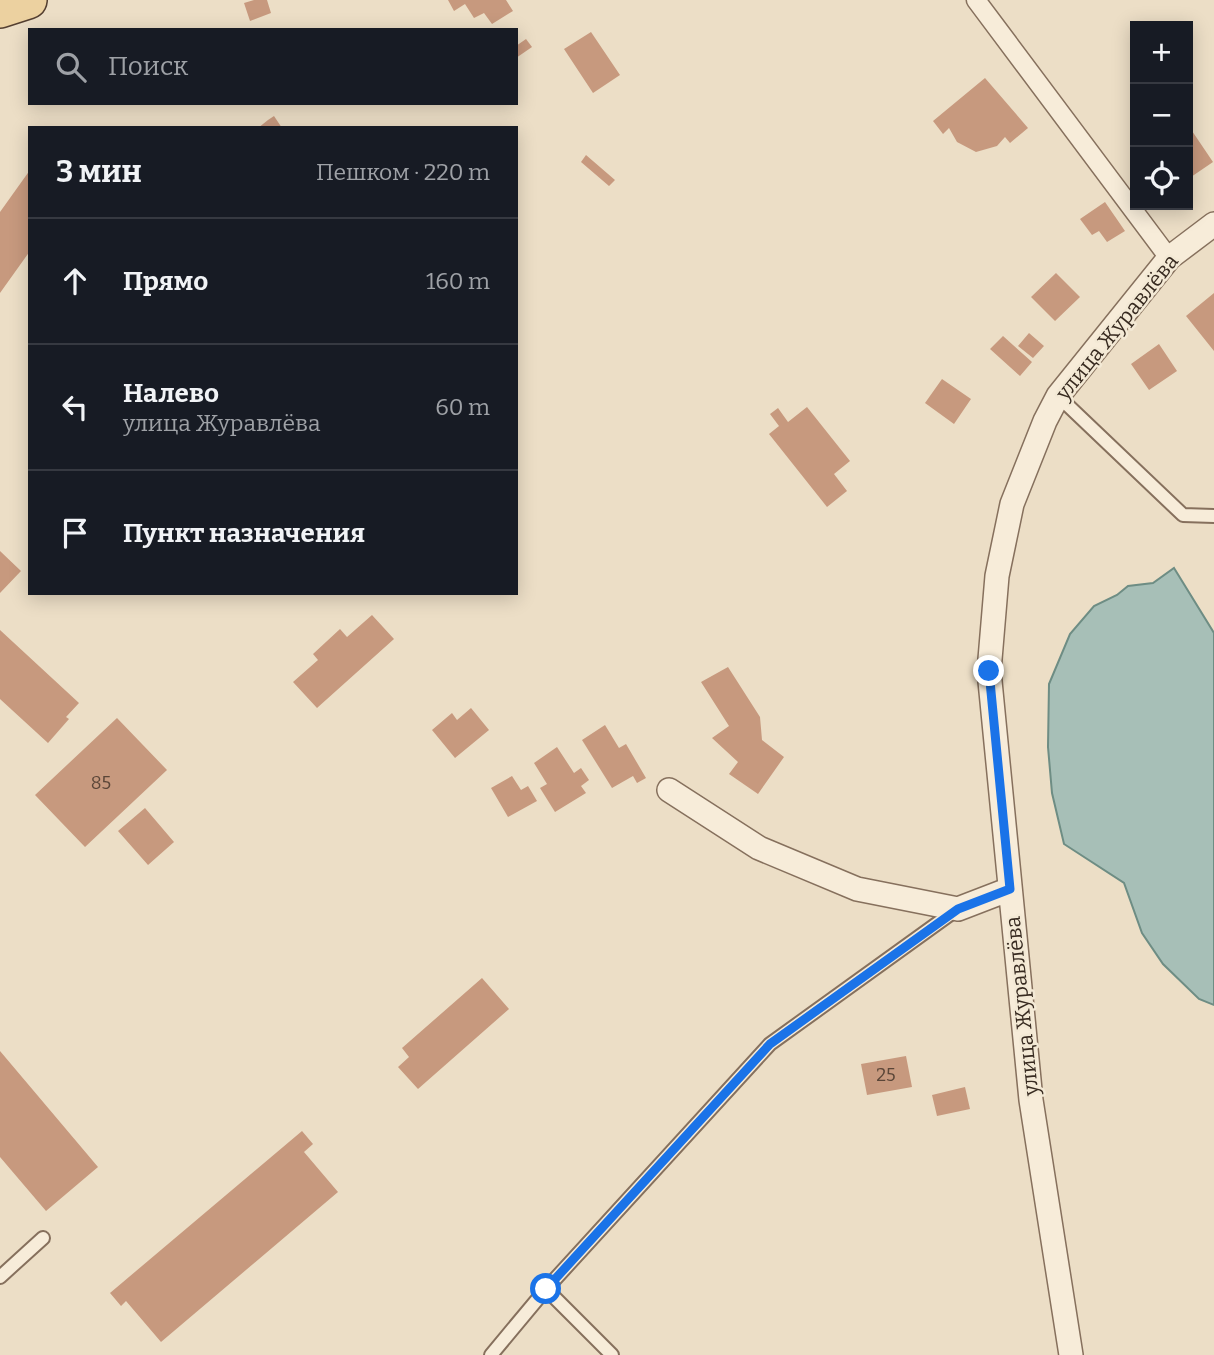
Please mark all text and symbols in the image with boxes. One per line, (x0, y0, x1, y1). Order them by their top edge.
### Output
map controls (1130, 21, 1193, 210)
button: + (1130, 21, 1193, 84)
search box (28, 28, 518, 105)
icon: search (52, 48, 90, 86)
text: Поиск (108, 51, 188, 82)
button: − (1130, 84, 1193, 147)
button: locate (1130, 147, 1193, 210)
text: 3 мин (56, 154, 142, 190)
text: Пешком · 220 m (316, 158, 490, 186)
street label: улица Журавлёва (1049, 248, 1184, 406)
icon: ahead (56, 262, 94, 300)
text: Прямо (123, 266, 208, 297)
text: 160 m (426, 267, 490, 295)
text: Налево (123, 378, 219, 409)
icon: left (56, 388, 94, 426)
text: 60 m (435, 393, 490, 421)
text: улица Журавлёва (123, 409, 321, 437)
icon: arrive (56, 514, 94, 552)
text: Пункт назначения (123, 518, 365, 549)
route end (973, 655, 1004, 686)
house number: 85 (91, 772, 111, 794)
street label: улица Журавлёва (1000, 914, 1044, 1098)
house number: 25 (876, 1064, 896, 1086)
route start (530, 1273, 561, 1304)

